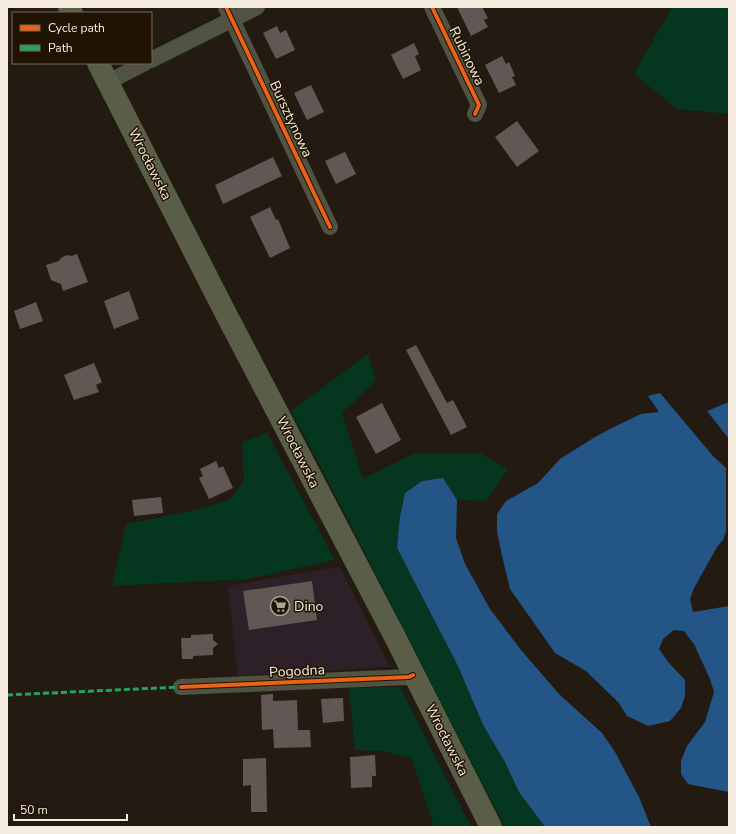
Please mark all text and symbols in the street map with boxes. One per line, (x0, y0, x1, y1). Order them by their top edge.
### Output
legend (12, 12, 152, 64)
text: Cycle path (48, 20, 105, 36)
street label: Rubinowa (445, 23, 489, 89)
text: Path (48, 40, 73, 56)
street label: Bursztynowa (265, 78, 317, 160)
street label: Wrocławska (124, 125, 176, 203)
street label: Wrocławska (272, 413, 324, 491)
supermarket icon: Dino (269, 595, 291, 617)
place label: Dino (294, 597, 324, 616)
street label: Pogodna (269, 660, 325, 682)
street label: Wrocławska (421, 701, 473, 779)
scale bar (14, 796, 127, 822)
text: 50 m (20, 802, 48, 818)

